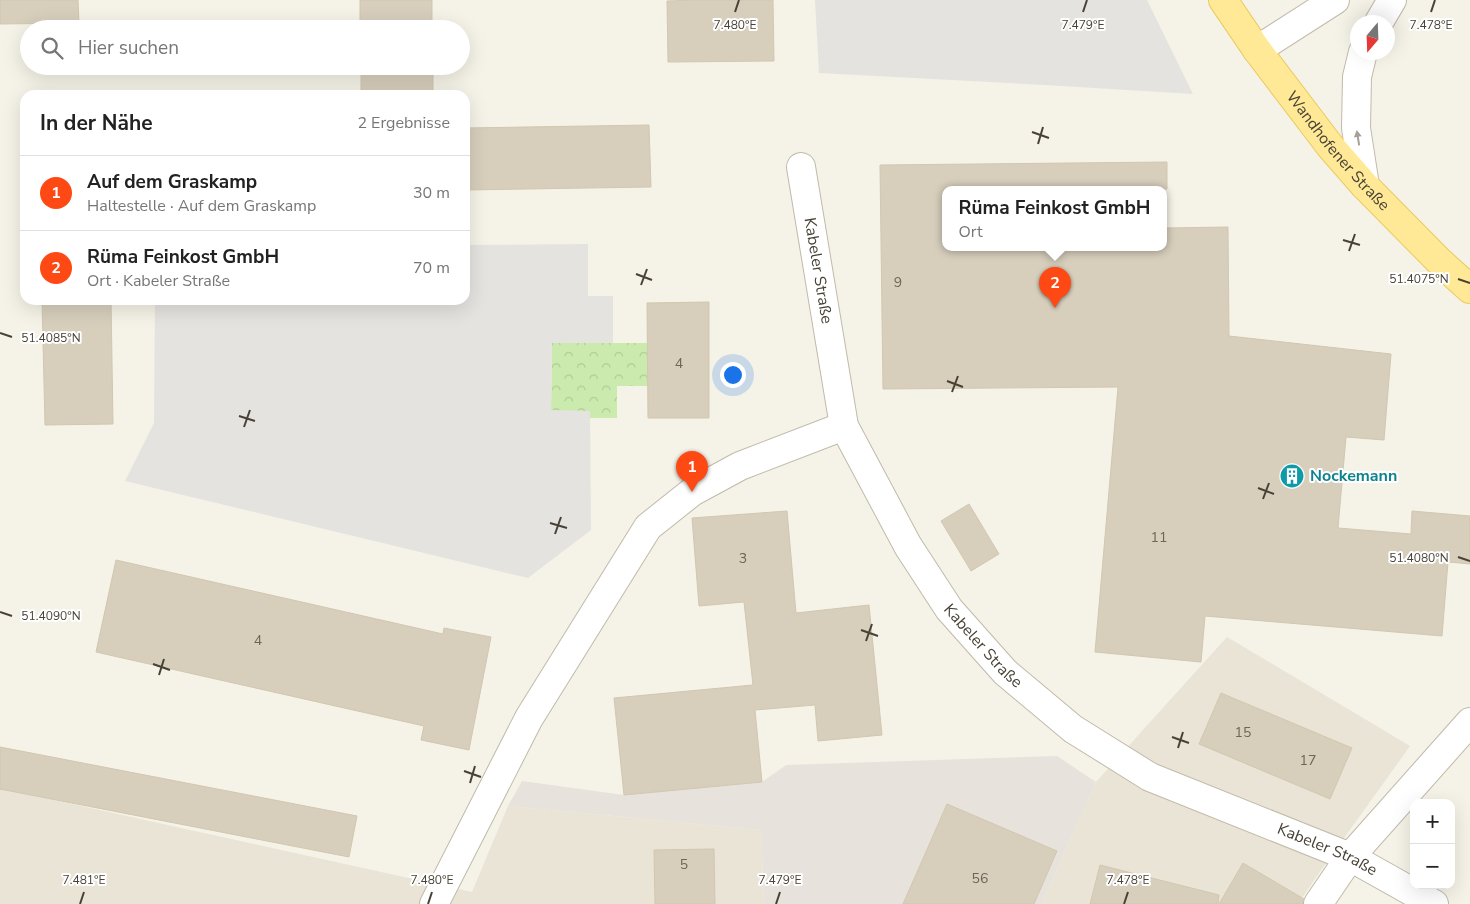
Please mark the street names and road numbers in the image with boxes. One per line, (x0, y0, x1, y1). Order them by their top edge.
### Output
street label: Wandhofener Straße (1281, 87, 1395, 216)
street label: Kabeler Straße (799, 216, 838, 325)
street label: Kabeler Straße (939, 599, 1027, 693)
street label: Kabeler Straße (1274, 818, 1381, 881)

